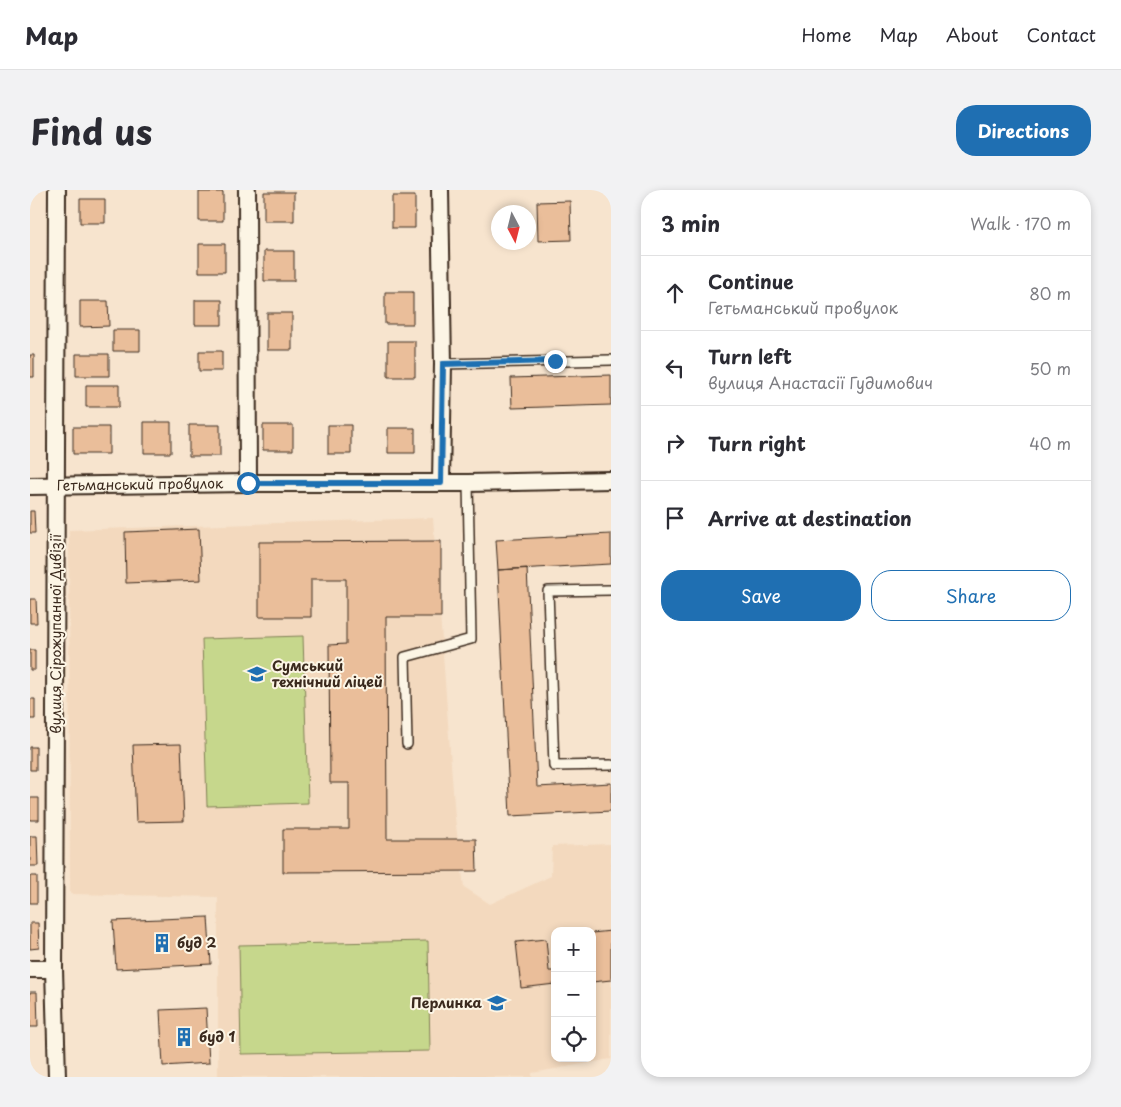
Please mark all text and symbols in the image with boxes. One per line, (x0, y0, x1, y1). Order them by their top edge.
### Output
text: Map (25, 17, 78, 53)
text: Home (801, 21, 851, 48)
text: Map (879, 21, 918, 48)
text: About (946, 21, 998, 48)
text: Contact (1026, 21, 1096, 48)
text: Find us (30, 104, 152, 157)
button: Directions (956, 105, 1091, 156)
north arrow (491, 205, 536, 250)
text: 3 min (661, 207, 720, 239)
text: Walk · 170 m (970, 211, 1071, 235)
text: Continue (708, 267, 794, 295)
icon: ahead (661, 279, 689, 307)
text: 80 m (1029, 281, 1071, 305)
text: Гетьманський провулок (708, 295, 898, 319)
text: Turn left (708, 342, 792, 370)
route end (544, 350, 567, 373)
icon: left (661, 354, 689, 382)
text: 50 m (1030, 356, 1071, 380)
text: вулиця Анастасії Гудимович (708, 370, 933, 394)
icon: right (661, 429, 689, 457)
text: Turn right (708, 429, 806, 457)
text: 40 m (1029, 431, 1071, 455)
street label: Гетьманський провулок (57, 472, 224, 496)
route start (237, 472, 260, 495)
icon: arrive (661, 504, 689, 532)
text: Arrive at destination (708, 504, 912, 532)
street label: вулиця Сірожупанної Дивізії (45, 533, 66, 734)
button: Save (661, 570, 861, 621)
button: Share (871, 570, 1071, 621)
place label: Сумський технічний ліцей (272, 655, 383, 692)
school or university icon: Сумський технічний ліцей (246, 663, 268, 685)
map controls (551, 927, 596, 1062)
button: + (551, 927, 596, 972)
building icon: буд 2 (151, 932, 173, 954)
place label: буд 2 (177, 932, 216, 953)
button: − (551, 972, 596, 1017)
place label: Перлинка (411, 992, 483, 1013)
school or university icon: Перлинка (486, 992, 508, 1014)
button: locate (551, 1017, 596, 1062)
building icon: буд 1 (173, 1026, 195, 1048)
place label: буд 1 (199, 1026, 235, 1047)

